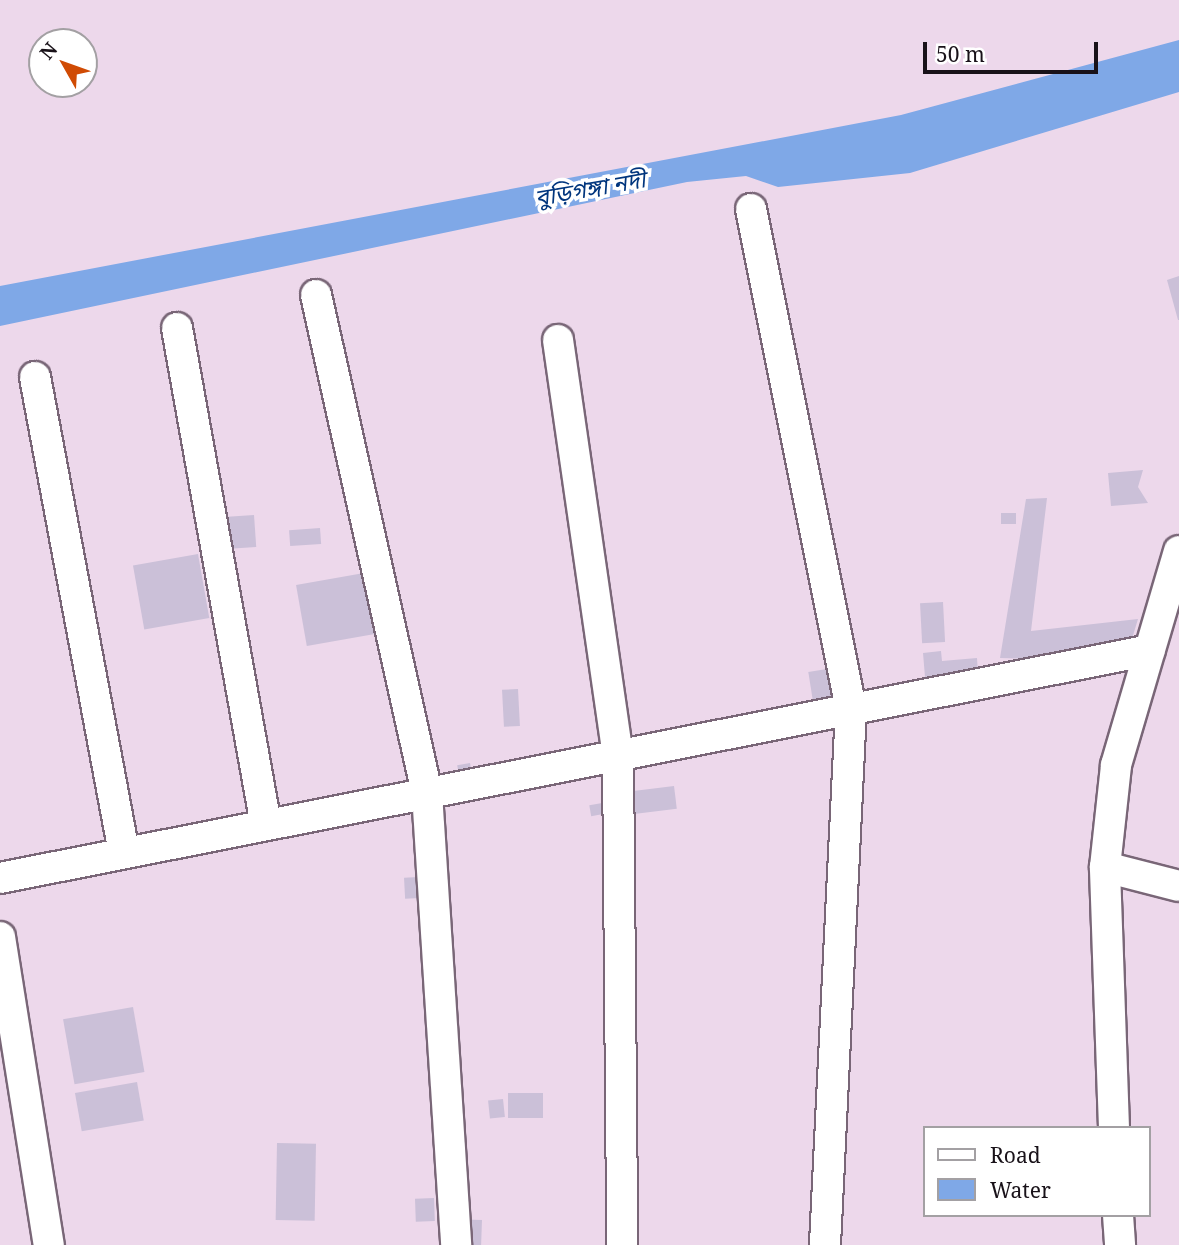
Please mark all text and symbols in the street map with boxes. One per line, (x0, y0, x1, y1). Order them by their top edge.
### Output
north arrow (28, 28, 98, 98)
scale bar (927, 28, 1102, 72)
text: N (34, 37, 63, 65)
text: 50 m (936, 40, 985, 68)
water label: বুড়িগঙ্গা নদী (533, 165, 647, 211)
legend (923, 1126, 1151, 1217)
text: Road (990, 1141, 1041, 1169)
text: Water (990, 1176, 1051, 1204)

